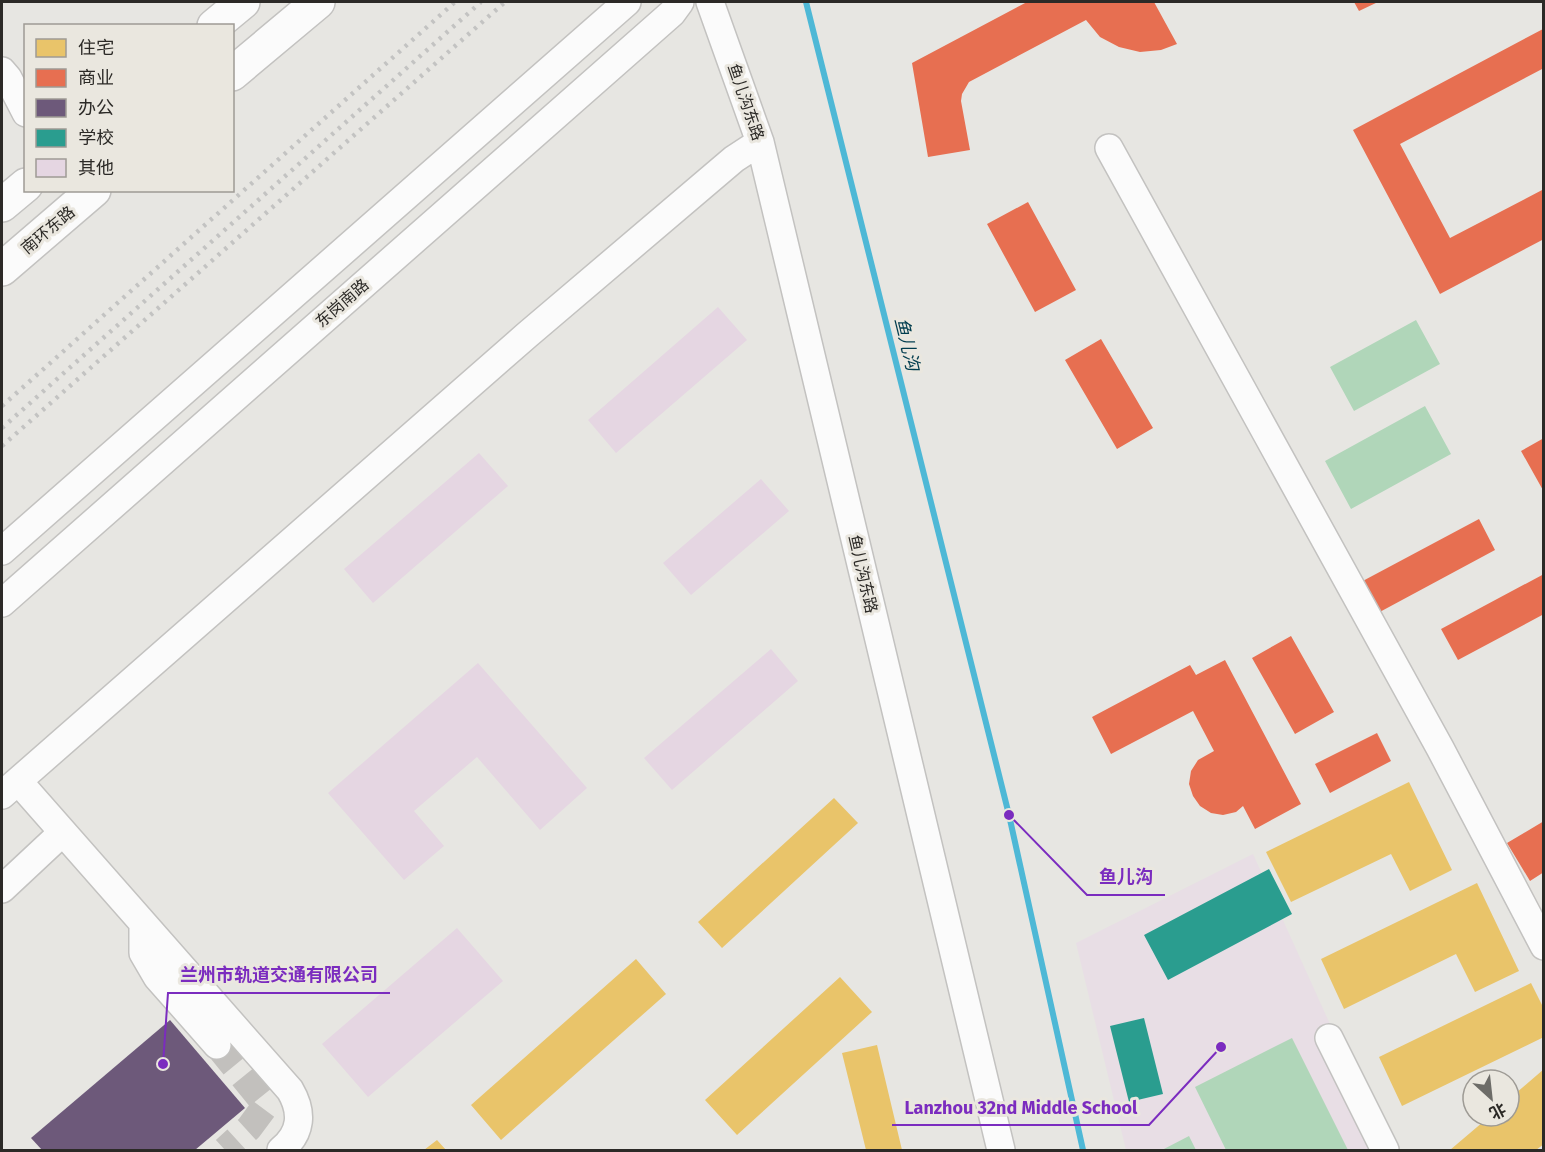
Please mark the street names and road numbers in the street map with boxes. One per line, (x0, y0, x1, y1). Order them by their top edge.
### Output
street label: 鱼儿沟东路 (724, 61, 768, 143)
street label: 南环东路 (17, 202, 79, 258)
street label: 东岗南路 (312, 275, 372, 331)
street label: 鱼儿沟东路 (845, 533, 881, 615)

